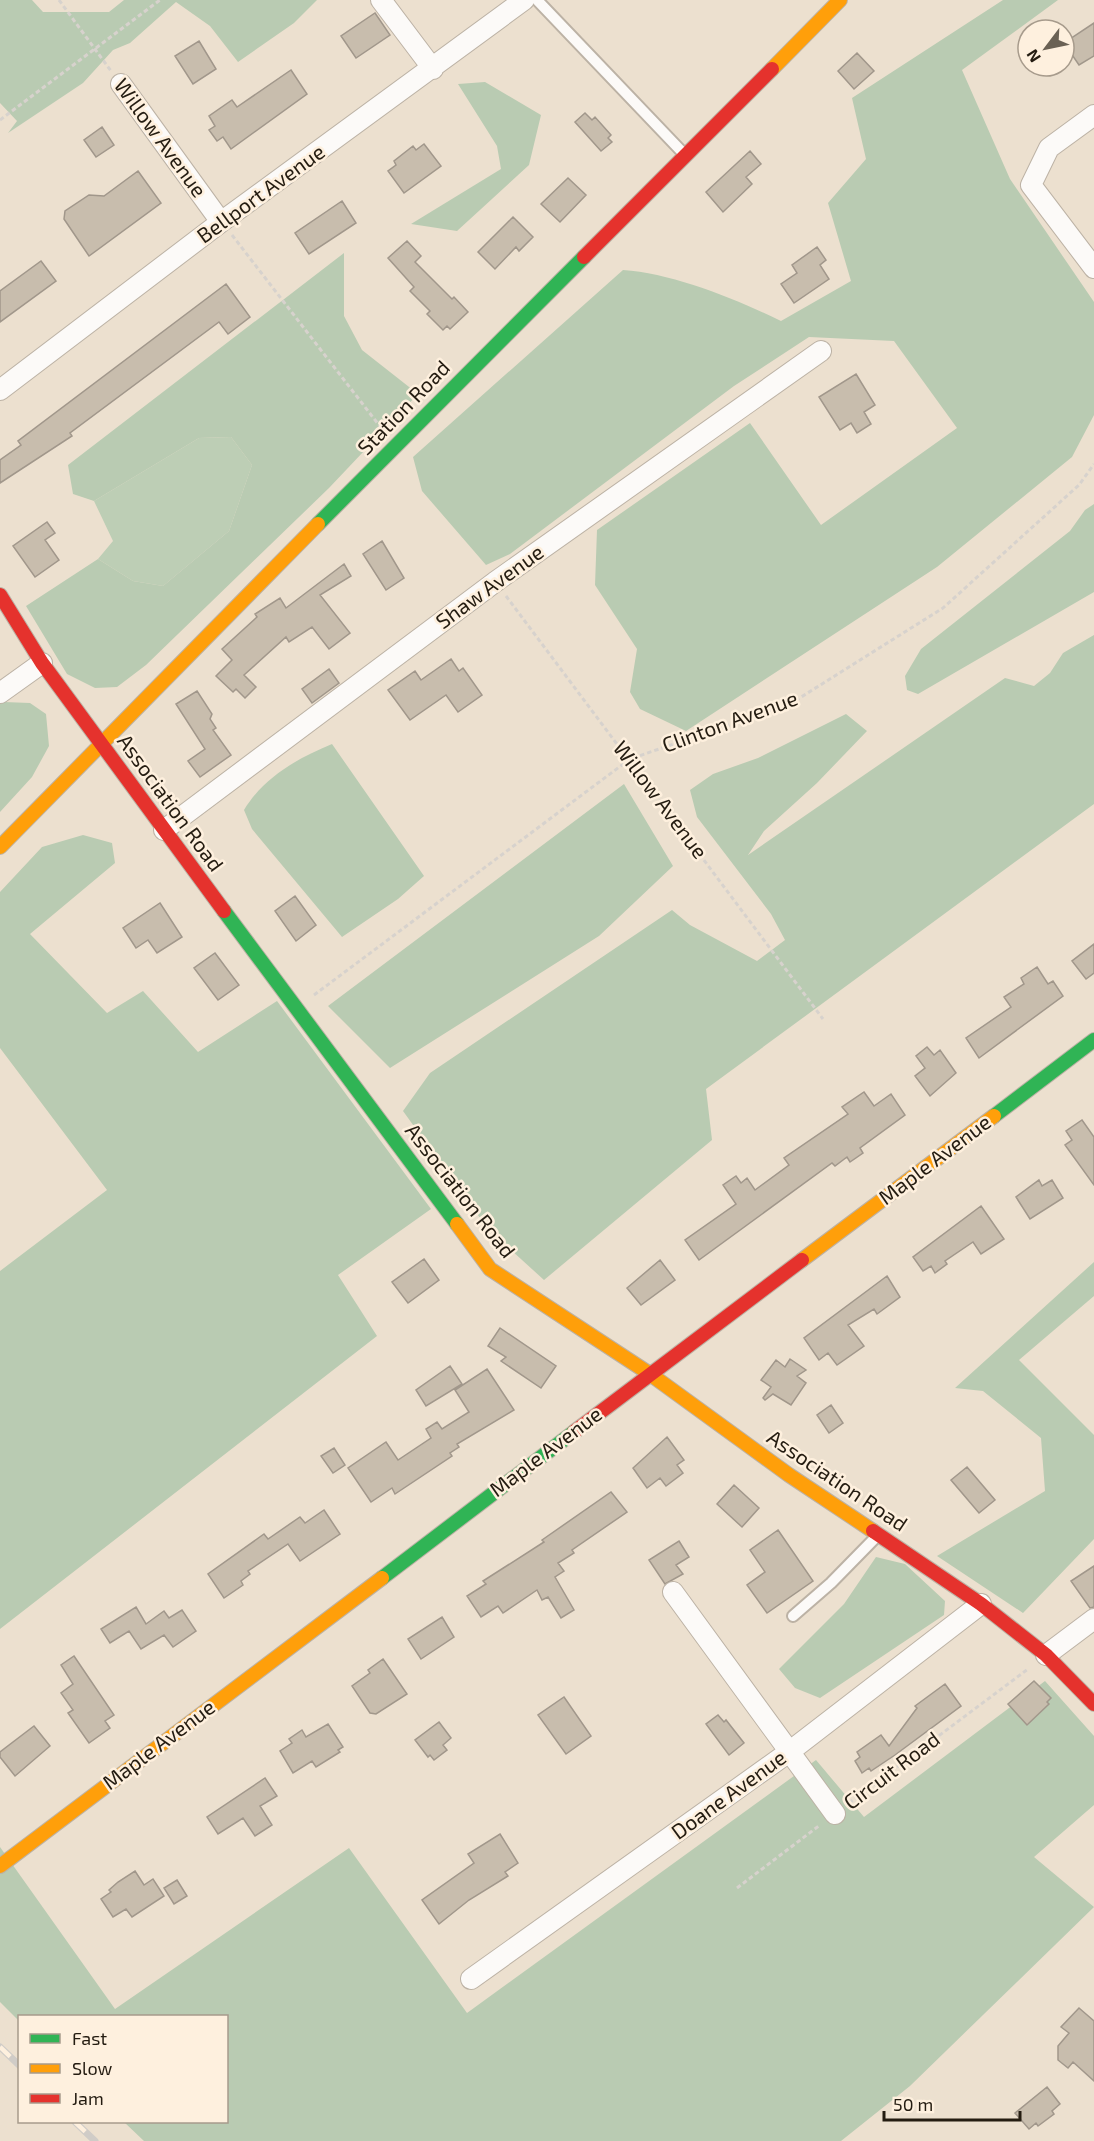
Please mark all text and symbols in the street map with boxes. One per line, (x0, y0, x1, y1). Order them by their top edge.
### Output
north arrow (1016, 18, 1076, 78)
text: N (1022, 46, 1044, 66)
street label: Willow Avenue (110, 73, 213, 201)
street label: Bellport Avenue (191, 138, 329, 248)
street label: Station Road (352, 355, 454, 459)
street label: Shaw Avenue (430, 538, 548, 633)
street label: Clinton Avenue (658, 685, 801, 757)
street label: Association Road (113, 729, 229, 876)
street label: Willow Avenue (609, 735, 714, 863)
street label: Maple Avenue (873, 1108, 995, 1209)
street label: Association Road (401, 1118, 521, 1262)
street label: Maple Avenue (484, 1400, 606, 1501)
street label: Association Road (763, 1424, 913, 1536)
street label: Maple Avenue (97, 1693, 219, 1794)
street label: Circuit Road (838, 1726, 944, 1814)
street label: Doane Avenue (666, 1744, 790, 1844)
legend (18, 2015, 228, 2123)
text: Fast (72, 2027, 107, 2049)
text: Slow (72, 2057, 113, 2079)
scale bar (884, 2084, 1020, 2122)
text: Jam (72, 2087, 104, 2109)
text: 50 m (893, 2093, 933, 2115)

